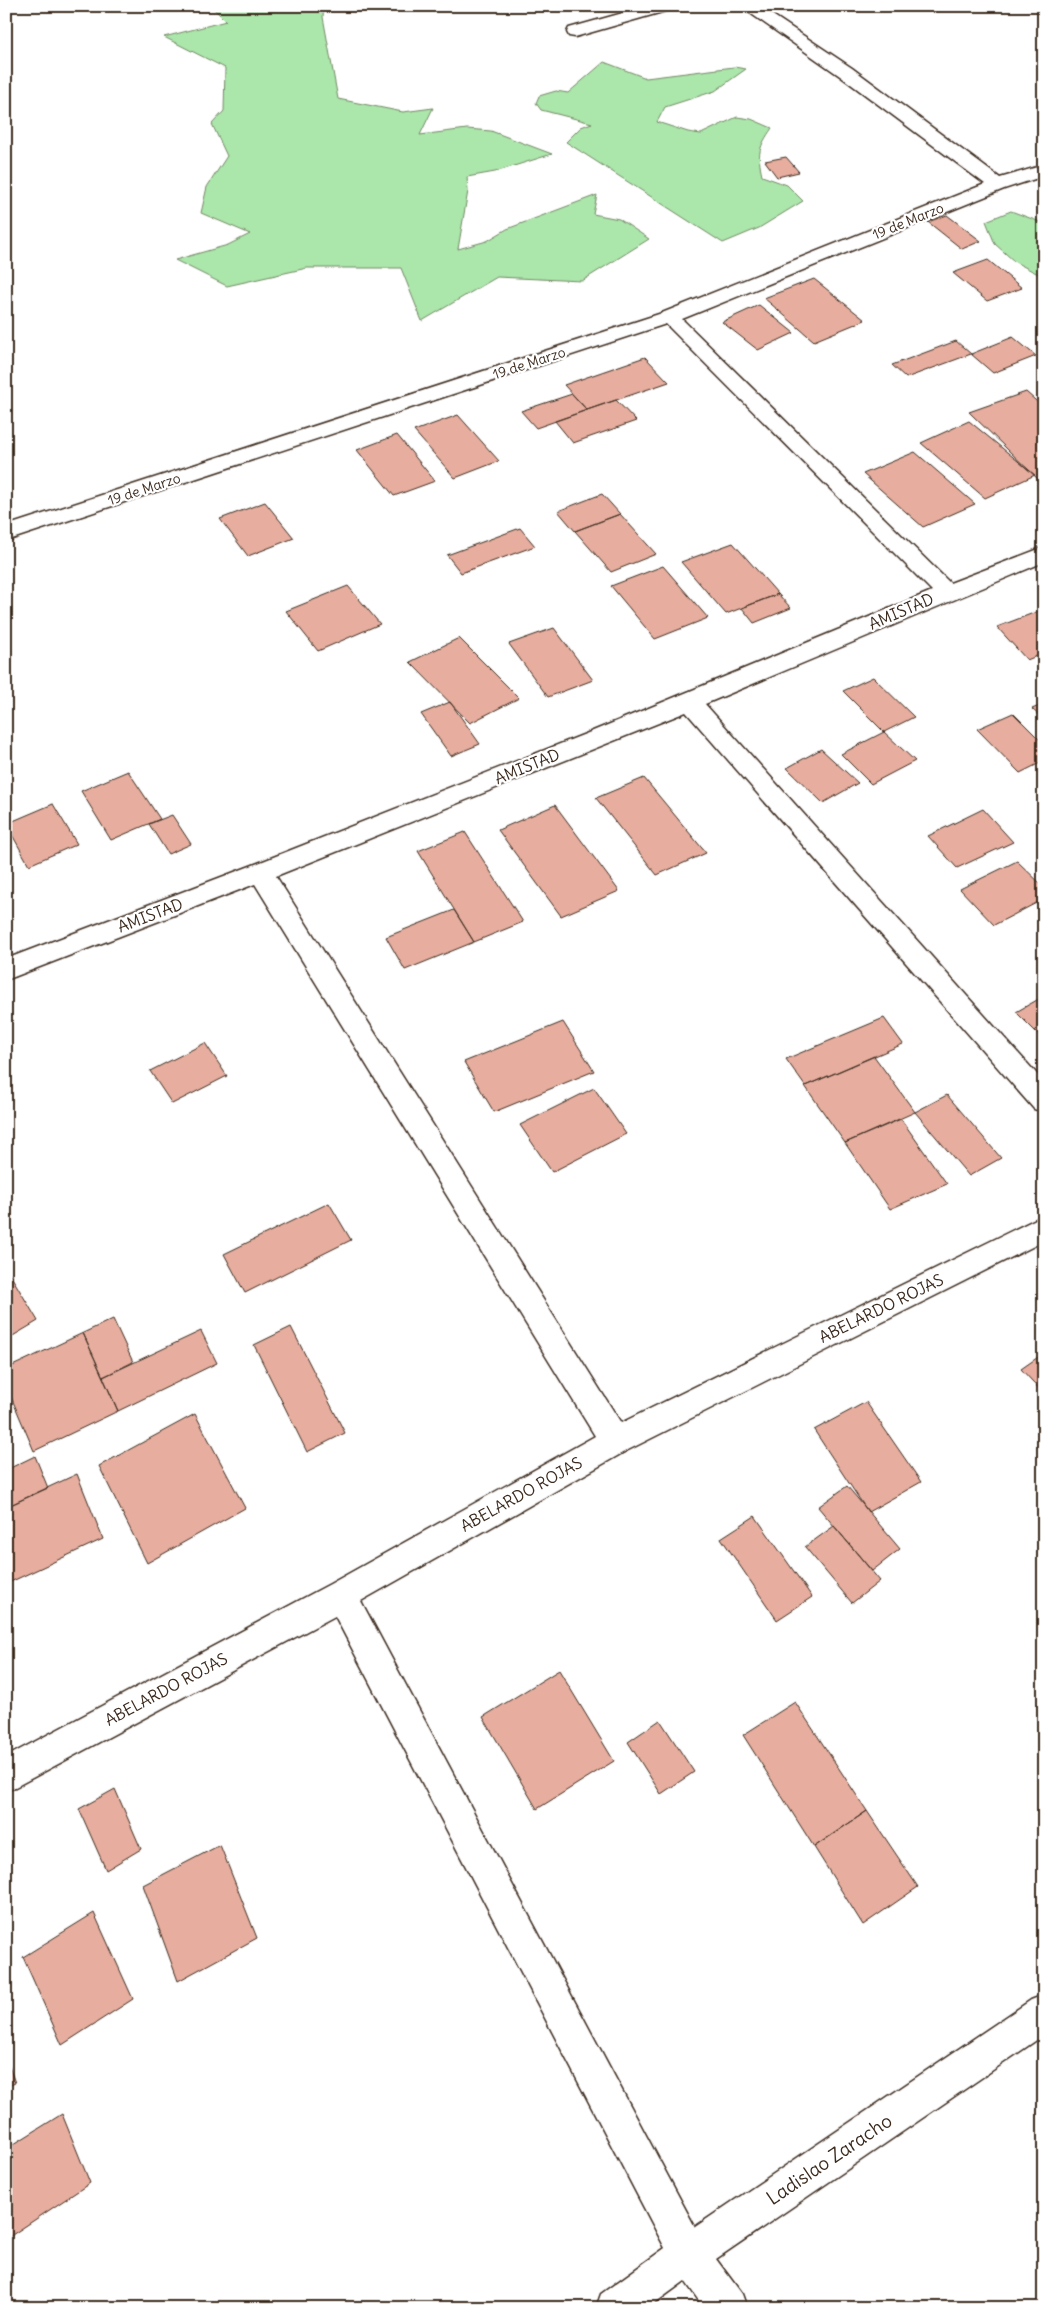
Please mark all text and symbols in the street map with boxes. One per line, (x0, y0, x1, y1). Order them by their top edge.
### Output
street label: 19 de Marzo (870, 198, 946, 243)
street label: 19 de Marzo (490, 343, 568, 383)
street label: 19 de Marzo (105, 469, 183, 509)
street label: AMISTAD (866, 588, 936, 634)
street label: AMISTAD (492, 744, 562, 788)
street label: AMISTAD (114, 893, 186, 937)
street label: ABELARDO ROJAS (815, 1269, 947, 1347)
street label: ABELARDO ROJAS (457, 1452, 585, 1536)
street label: ABELARDO ROJAS (101, 1648, 231, 1730)
street label: Ladislao Zaracho (762, 2108, 896, 2210)

